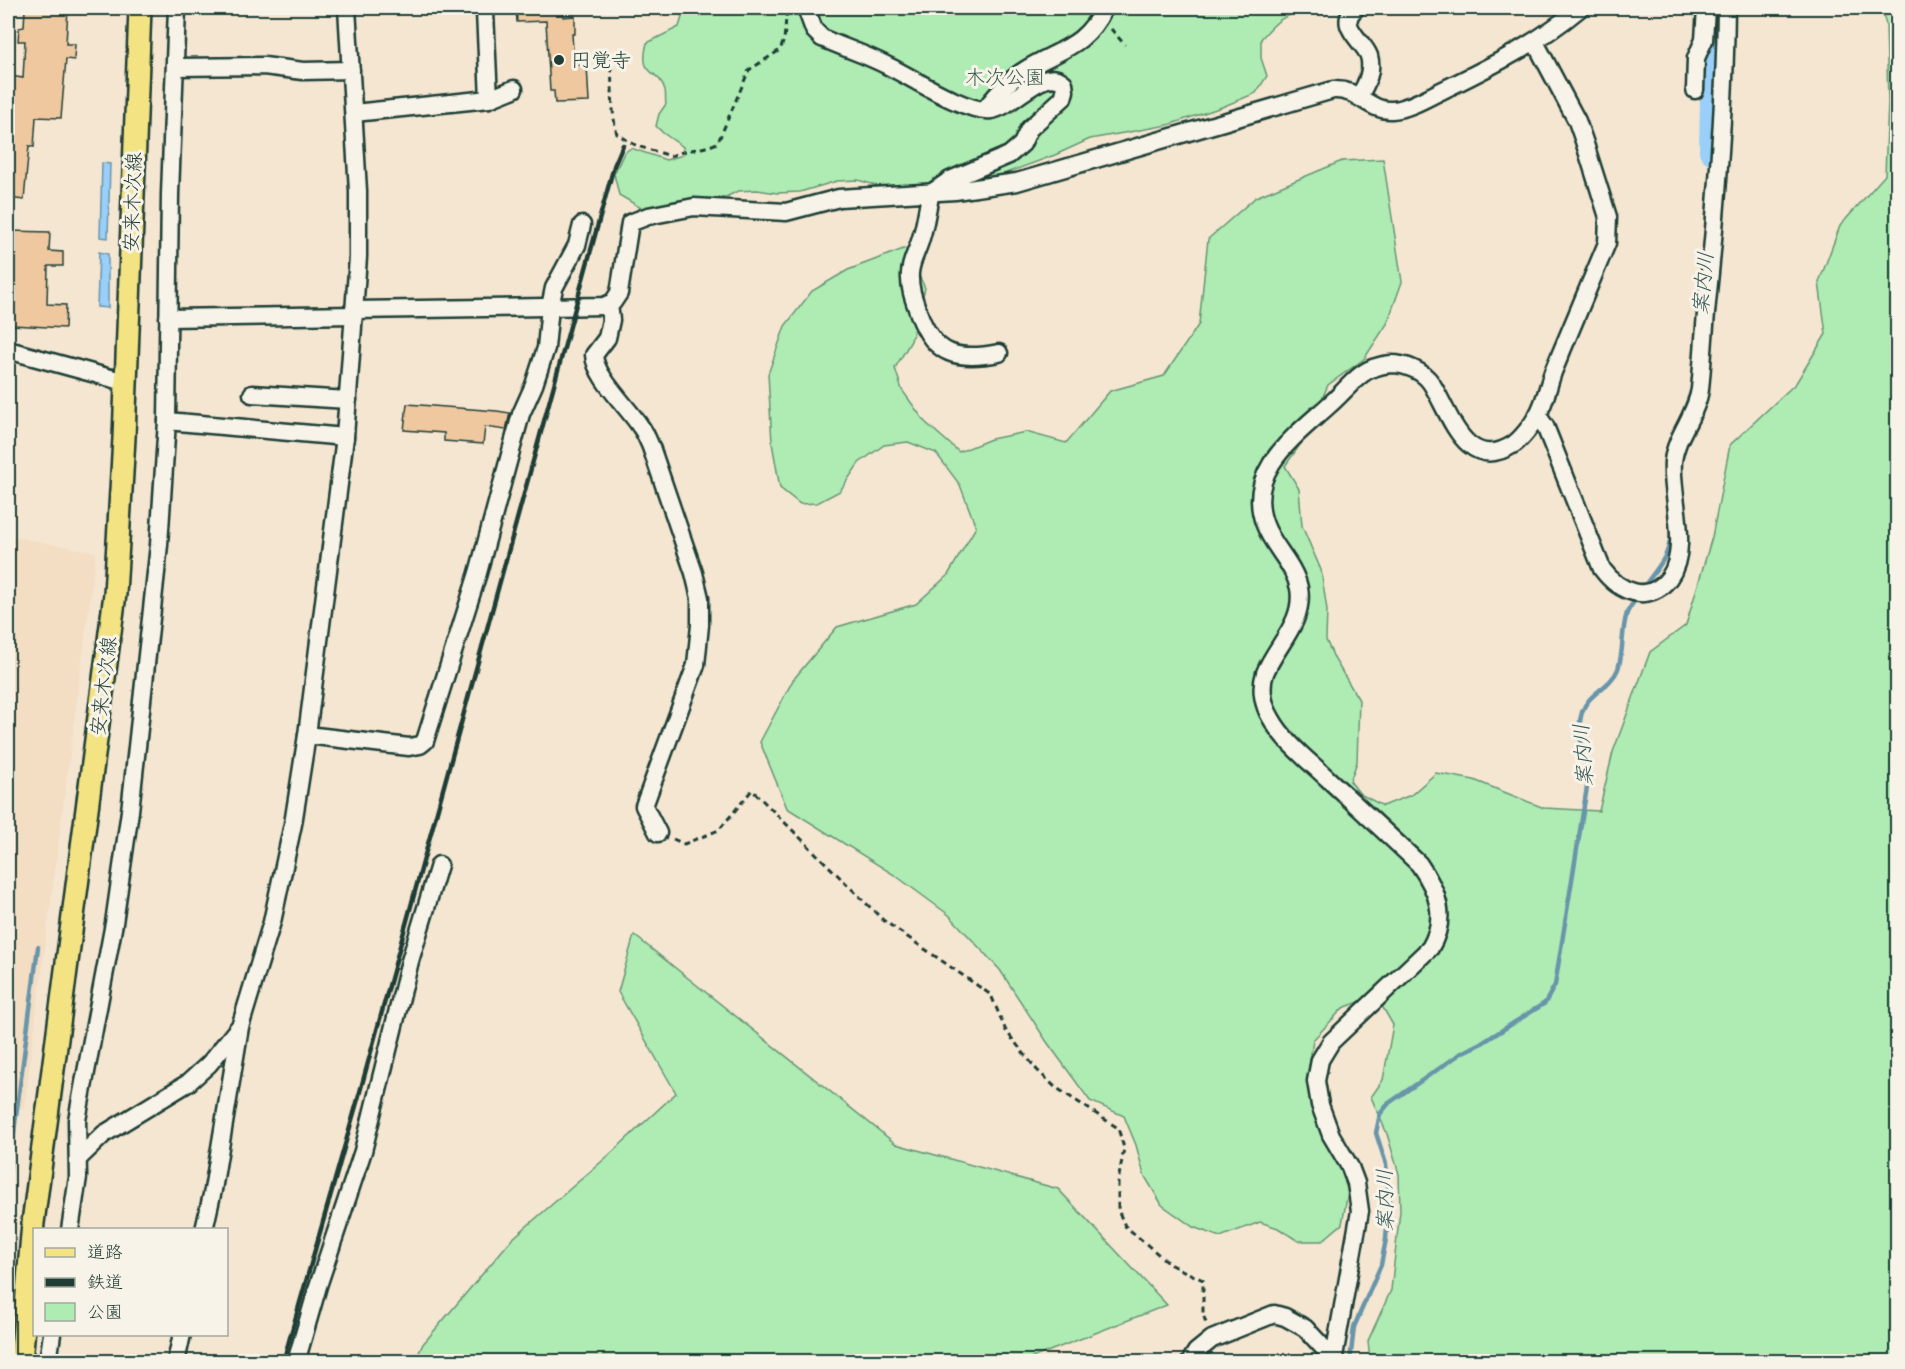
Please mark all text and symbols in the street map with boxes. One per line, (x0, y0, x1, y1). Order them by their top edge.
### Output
place label: 円覚寺 (571, 43, 631, 78)
marker: 円覚寺 (552, 53, 566, 67)
park label: 木次公園 (965, 60, 1045, 95)
street label: 安来木次線 (113, 151, 152, 253)
water label: 案内川 (1681, 250, 1725, 316)
street label: 安来木次線 (80, 634, 127, 738)
water label: 案内川 (1562, 722, 1604, 788)
water label: 案内川 (1365, 1168, 1405, 1232)
legend (33, 1228, 228, 1336)
text: 道路 (87, 1236, 123, 1268)
text: 鉄道 (87, 1266, 123, 1298)
text: 公園 (87, 1296, 123, 1328)

